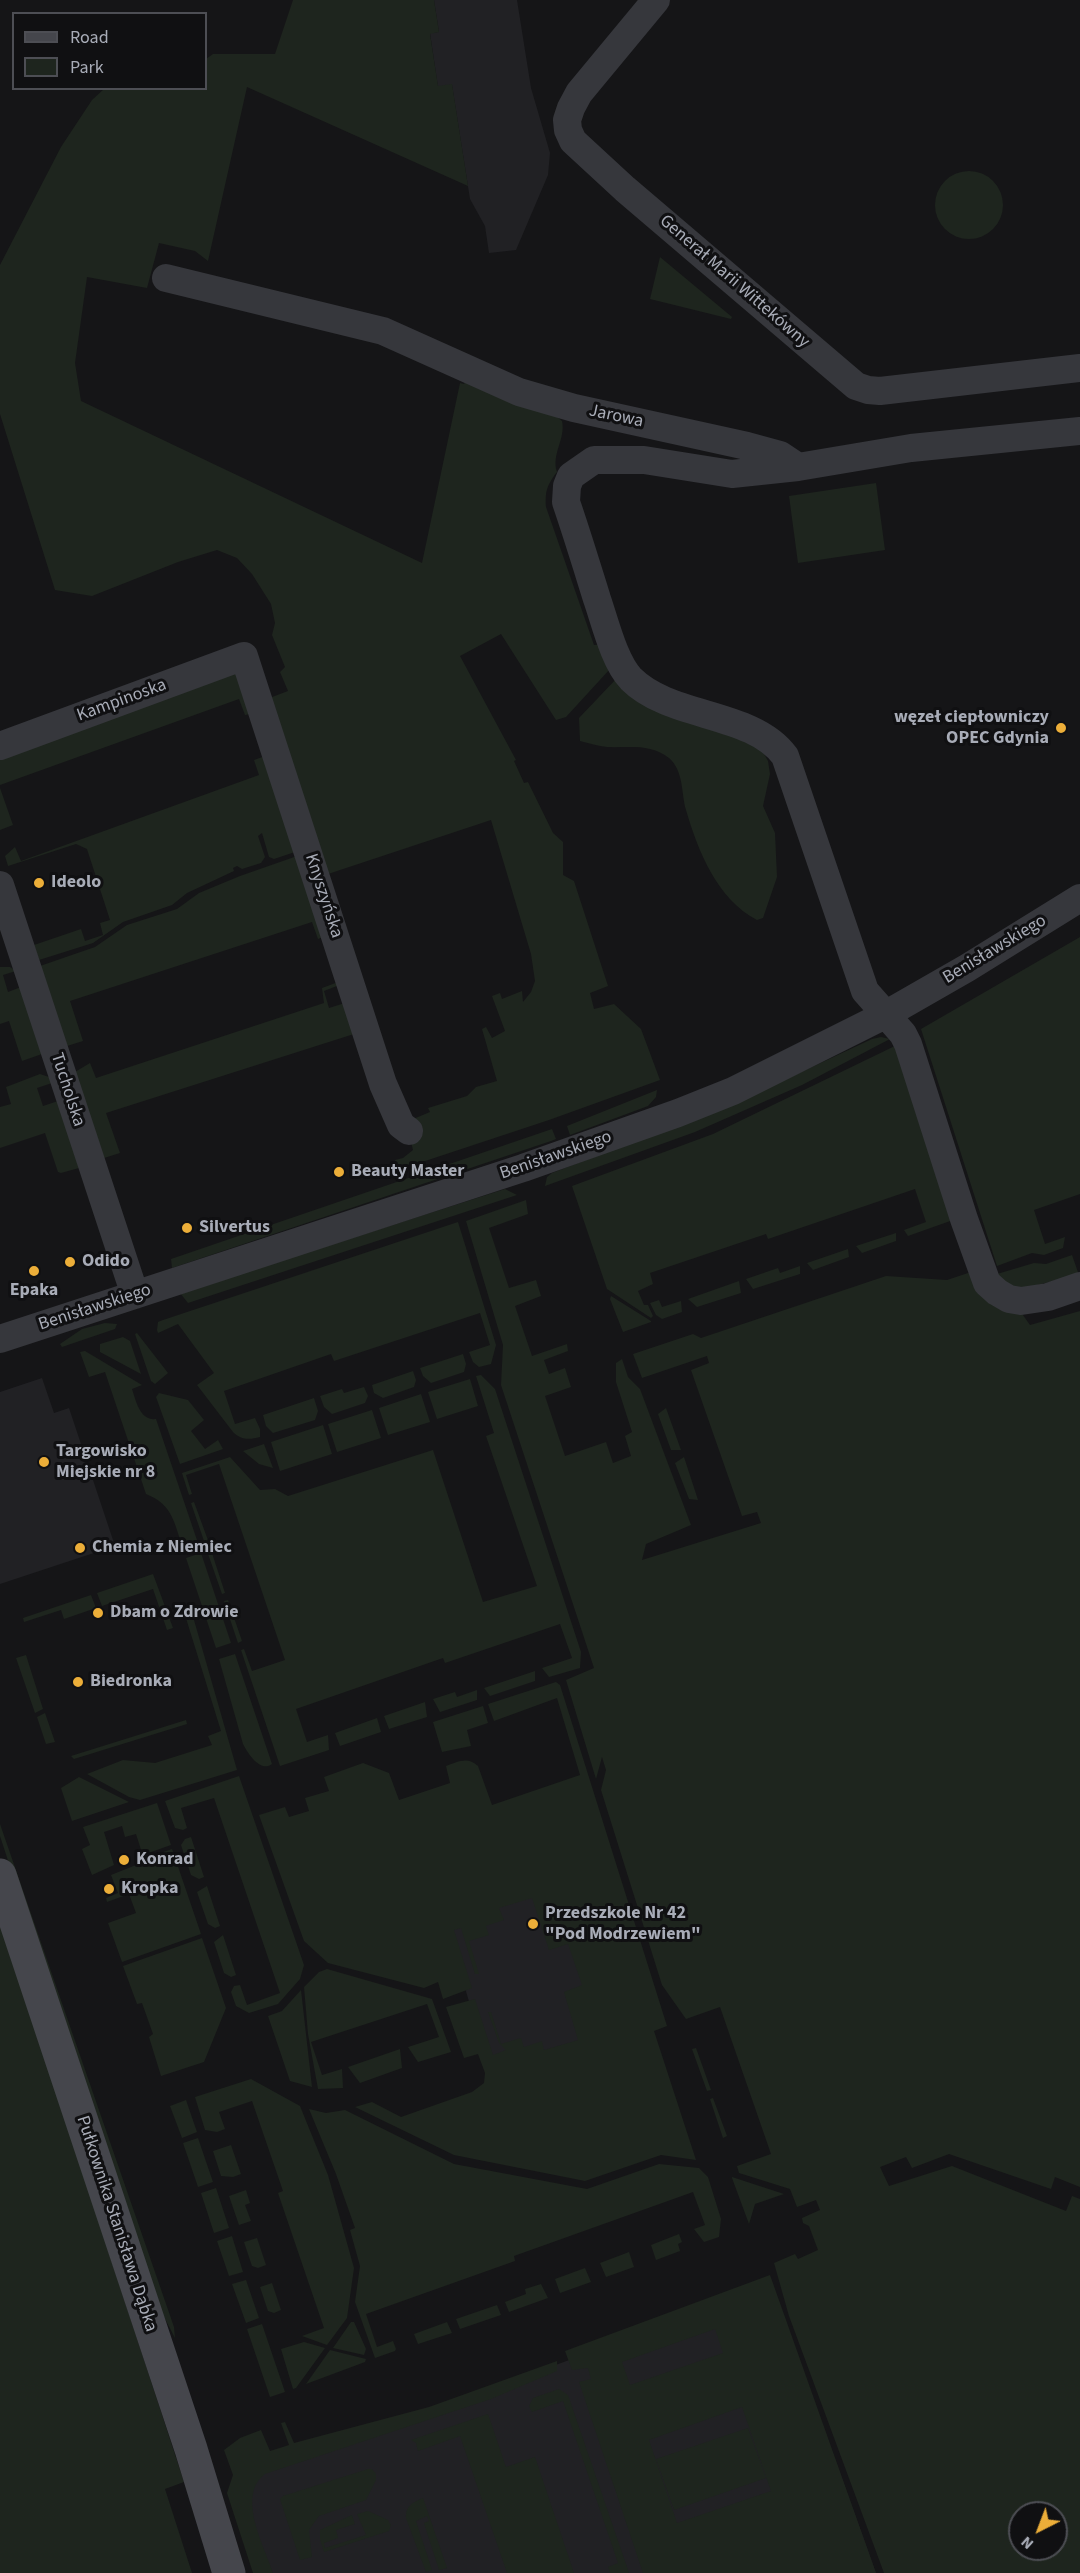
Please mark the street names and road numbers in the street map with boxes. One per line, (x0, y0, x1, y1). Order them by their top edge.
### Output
street label: Generał Marii Wittekówny (654, 211, 814, 353)
street label: Jarowa (587, 401, 645, 433)
street label: Kampinoska (74, 675, 170, 727)
street label: Knyszyńska (299, 851, 347, 941)
street label: Benisławskiego (939, 911, 1051, 989)
street label: Tucholska (45, 1050, 89, 1130)
street label: Benisławskiego (497, 1127, 615, 1185)
street label: Benisławskiego (36, 1280, 154, 1336)
street label: Pułkownika Stanisława Dąbka (71, 2113, 161, 2335)

